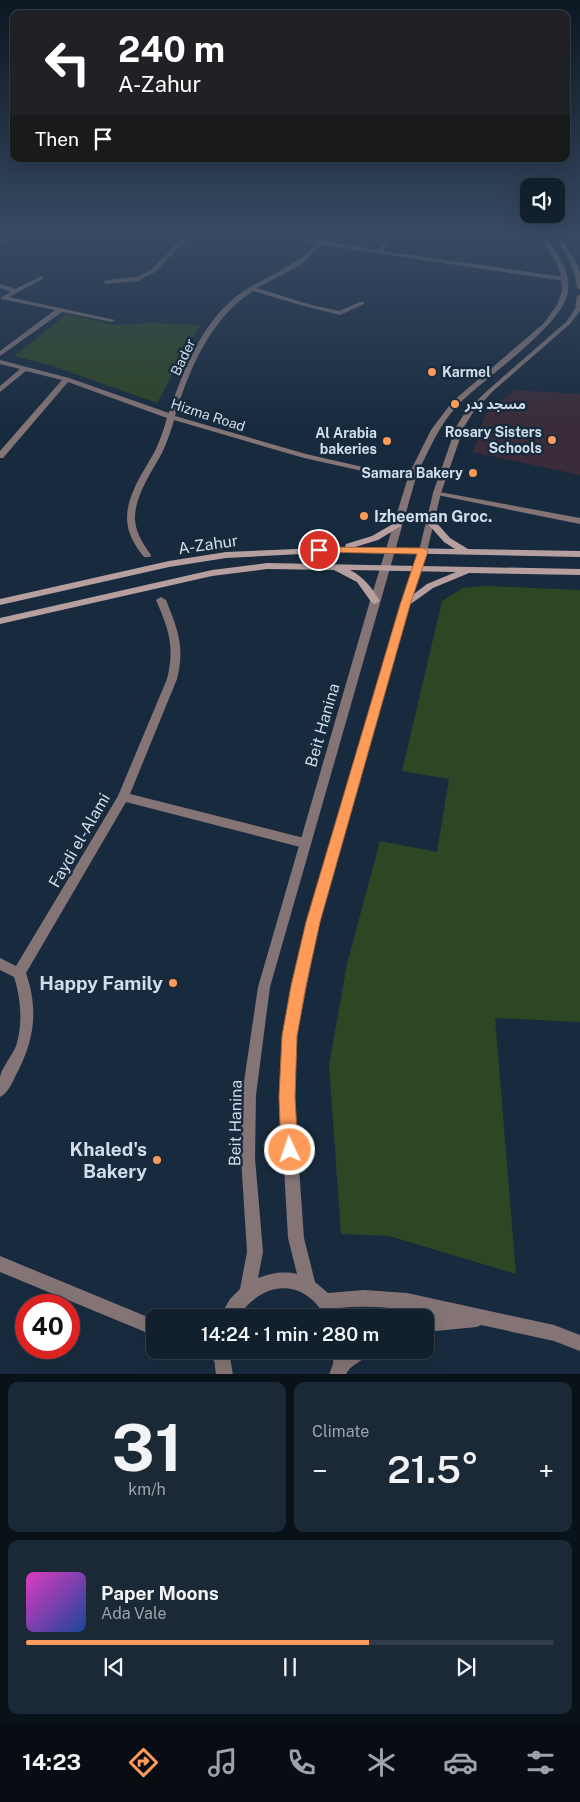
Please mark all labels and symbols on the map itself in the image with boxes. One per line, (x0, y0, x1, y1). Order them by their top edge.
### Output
street label: Bader (167, 336, 199, 378)
place label: Karmel (442, 364, 491, 380)
marker: Karmel (426, 366, 438, 378)
street label: Hizma Road (169, 395, 247, 435)
place label: مسجد بدر (464, 396, 526, 413)
marker: مسجد بدر (449, 398, 461, 410)
place label: Rosary Sisters Schools (445, 424, 542, 456)
place label: Al Arabia bakeries (315, 425, 377, 457)
marker: Rosary Sisters Schools (546, 434, 558, 446)
marker: Al Arabia bakeries (381, 435, 393, 447)
place label: Samara Bakery (361, 465, 463, 481)
marker: Samara Bakery (467, 467, 479, 479)
place label: Izheeman Groc. (374, 507, 492, 526)
marker: Izheeman Groc. (358, 510, 370, 522)
pin (298, 529, 340, 571)
street label: A-Zahur (177, 531, 239, 558)
street label: Beit Hanina (301, 681, 344, 769)
street label: Faydi el-Alami (45, 790, 114, 891)
place label: Happy Family (39, 972, 163, 994)
marker: Happy Family (167, 977, 179, 989)
street label: Beit Hanina (225, 1080, 246, 1166)
position arrow (263, 1123, 315, 1175)
place label: Khaled's Bakery (70, 1138, 147, 1182)
marker: Khaled's Bakery (151, 1154, 163, 1166)
speed limit sign: 40 (15, 1294, 80, 1359)

